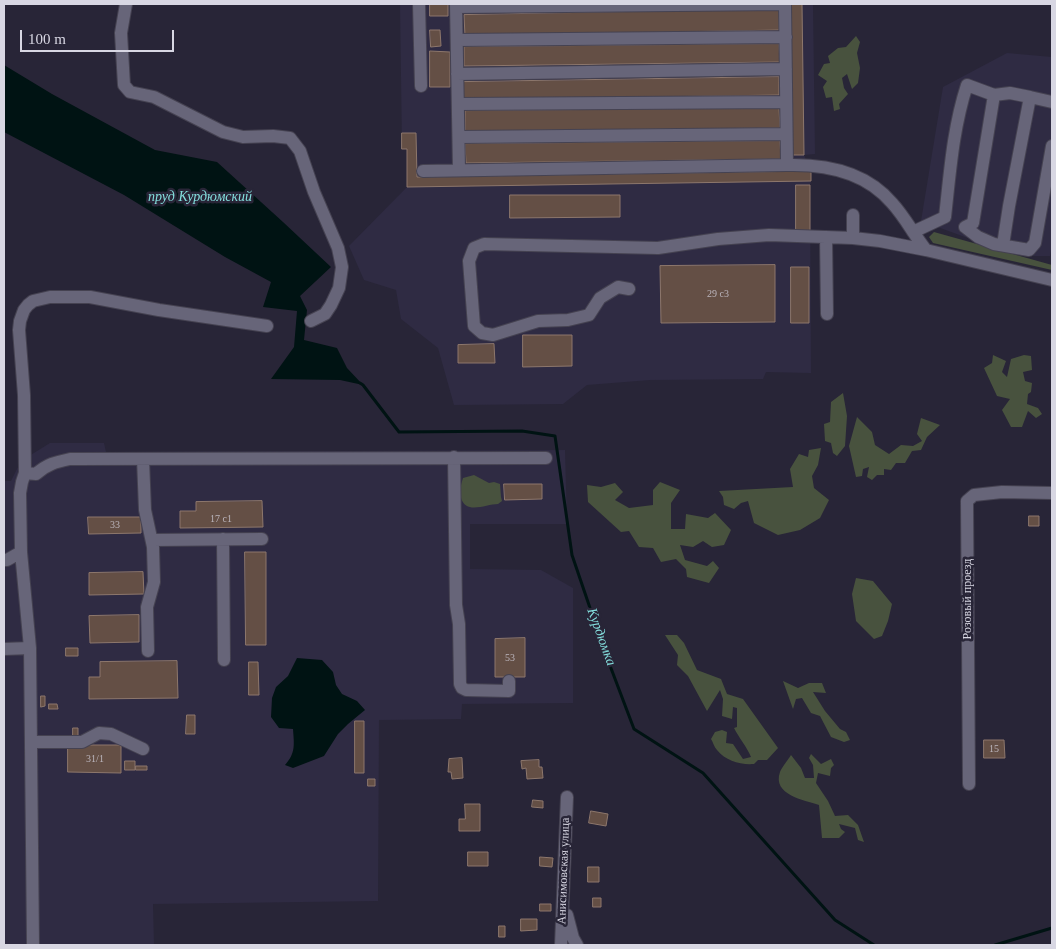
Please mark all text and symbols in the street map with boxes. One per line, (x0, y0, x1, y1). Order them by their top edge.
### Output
scale bar (22, 20, 176, 52)
text: 100 m (28, 31, 66, 47)
water label: пруд Курдюмский (148, 189, 252, 205)
house number: 29 с3 (707, 288, 729, 300)
house number: 17 с1 (210, 513, 232, 525)
house number: 33 (110, 519, 120, 531)
street label: Розовый проезд (961, 559, 975, 639)
water label: Курдюмка (583, 606, 619, 668)
house number: 53 (505, 652, 515, 664)
house number: 15 (989, 743, 999, 755)
house number: 31/1 (86, 753, 104, 765)
street label: Анисимовская улица (555, 817, 573, 925)

